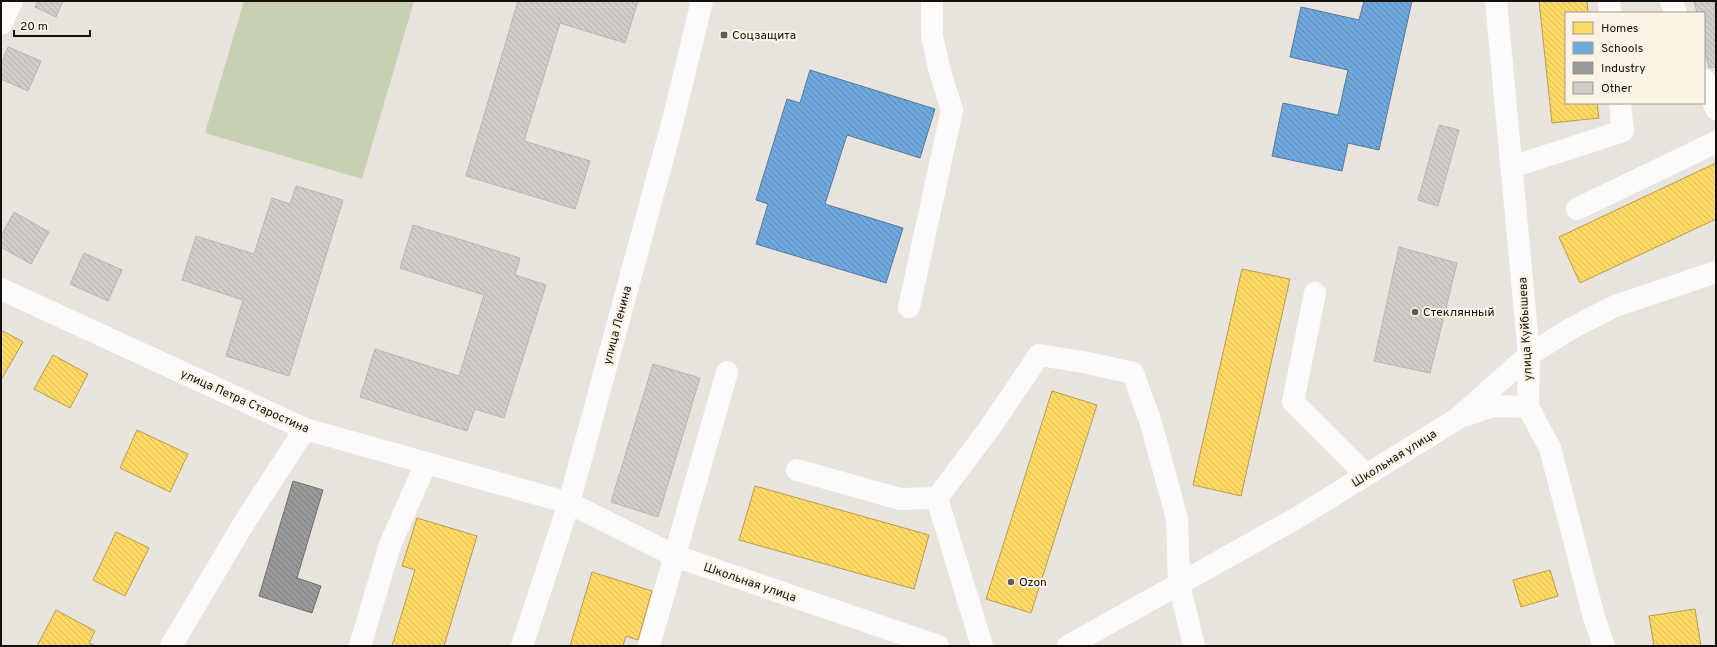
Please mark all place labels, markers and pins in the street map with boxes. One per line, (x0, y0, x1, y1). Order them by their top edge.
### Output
place label: Соцзащита (732, 28, 796, 44)
marker: Соцзащита (719, 30, 729, 40)
place label: Стеклянный (1423, 305, 1495, 321)
marker: Стеклянный (1410, 307, 1420, 317)
place label: Ozon (1019, 575, 1047, 591)
marker: Ozon (1006, 577, 1016, 587)

